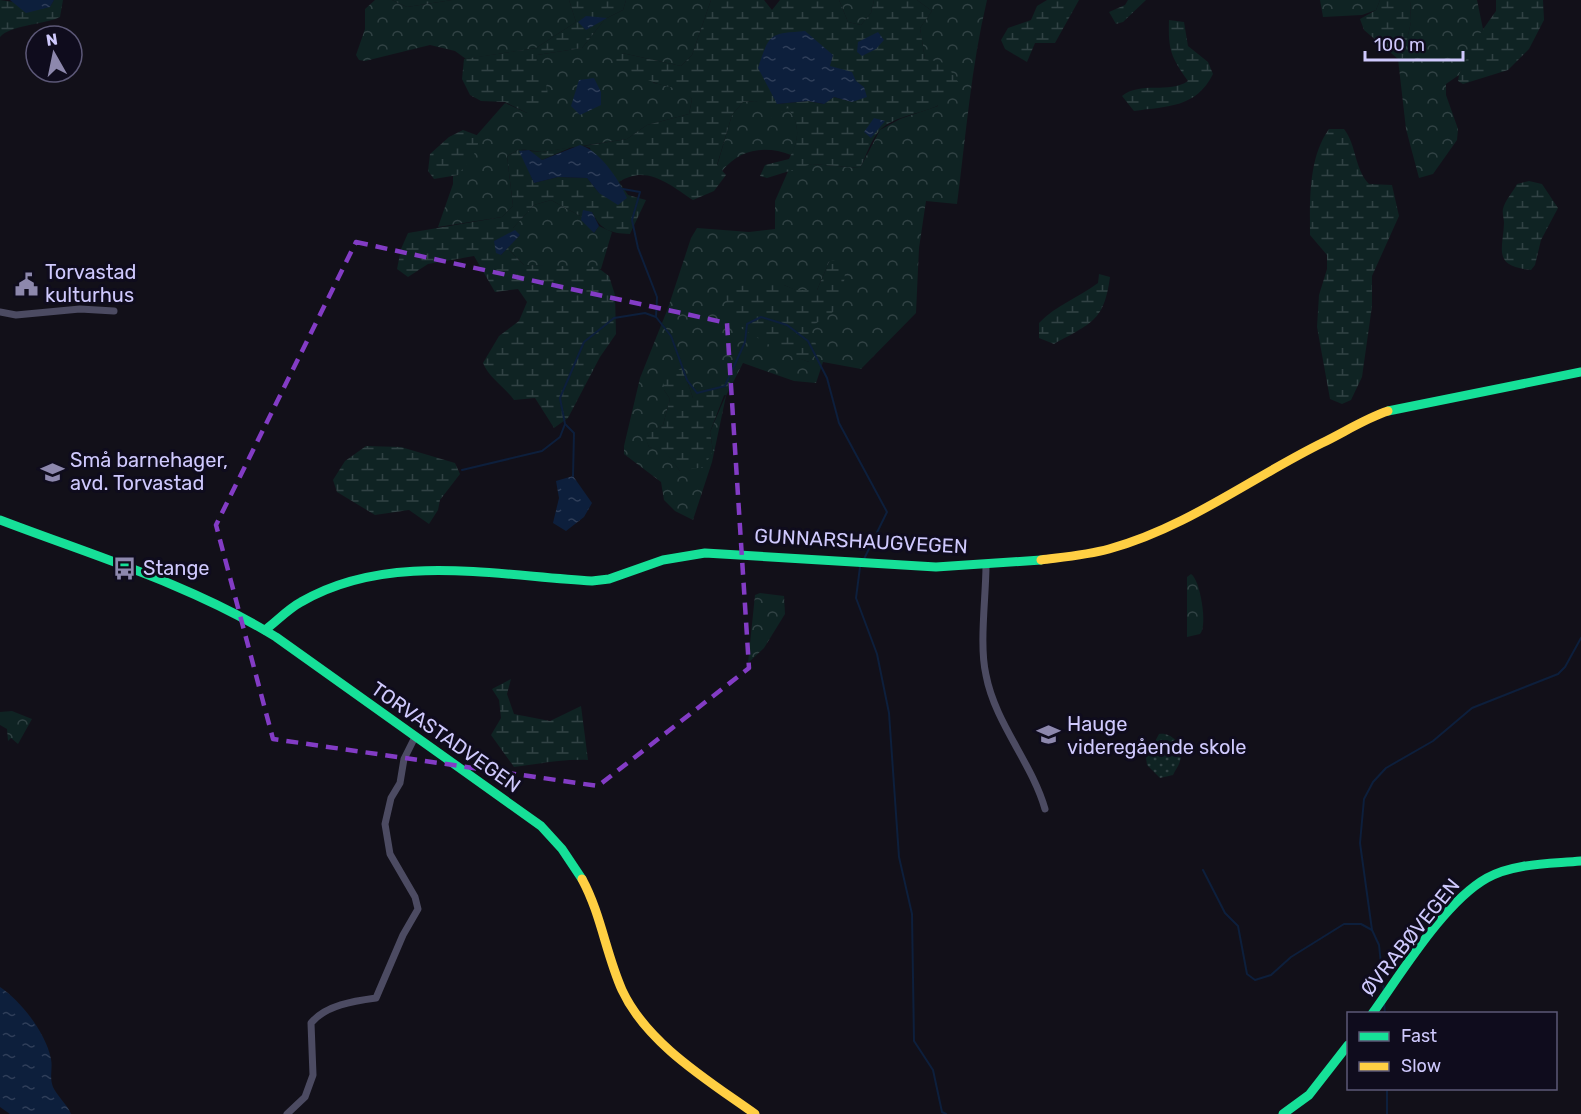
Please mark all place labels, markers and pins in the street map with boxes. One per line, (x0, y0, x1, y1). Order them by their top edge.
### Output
place label: Torvastad kulturhus (45, 260, 136, 307)
public building icon: Torvastad kulturhus (14, 271, 40, 297)
place label: Små barnehager, avd. Torvastad (70, 448, 228, 495)
school or university icon: Små barnehager, avd. Torvastad (39, 459, 65, 485)
bus stop icon: Stange (112, 555, 138, 581)
place label: Stange (143, 556, 210, 580)
place label: Hauge videregående skole (1067, 712, 1247, 759)
school or university icon: Hauge videregående skole (1036, 722, 1062, 748)

